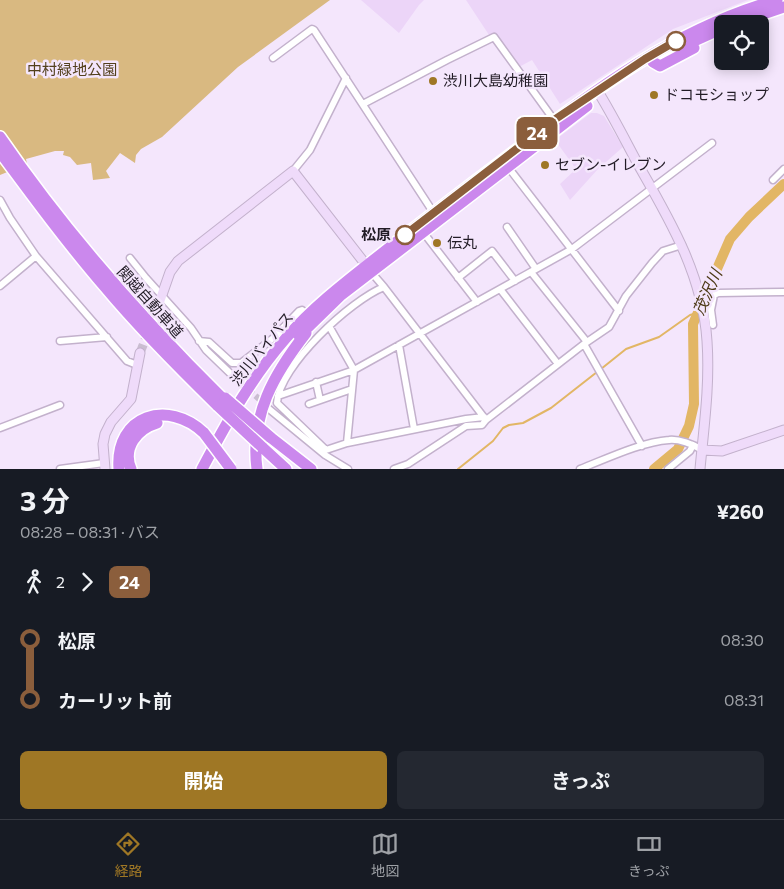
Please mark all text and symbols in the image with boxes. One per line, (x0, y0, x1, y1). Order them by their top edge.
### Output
map controls (714, 15, 769, 70)
button: locate (714, 15, 769, 70)
unlabelled marker (666, 31, 686, 51)
park label: 中村緑地公園 (27, 60, 117, 78)
place label: 渋川大島幼稚園 (443, 71, 548, 89)
marker: 渋川大島幼稚園 (427, 75, 439, 87)
place label: ドコモショップ (664, 85, 769, 103)
marker: ドコモショップ (648, 89, 660, 101)
line badge: 24 (514, 117, 560, 149)
text: 24 (526, 122, 548, 144)
place label: セブン-イレブン (555, 155, 666, 173)
marker: セブン-イレブン (539, 159, 551, 171)
place label: 松原 (361, 225, 391, 243)
marker: 松原 (395, 225, 415, 245)
place label: 伝丸 (447, 233, 477, 251)
marker: 伝丸 (431, 237, 443, 249)
street label: 関越自動車道 (114, 262, 188, 341)
water label: 茂沢川 (688, 264, 726, 318)
street label: 渋川バイパス (226, 308, 296, 389)
text: 3 分 (20, 483, 70, 517)
text: ¥260 (717, 500, 764, 523)
text: 08:28 – 08:31 · バス (20, 522, 160, 541)
icon: walk (20, 568, 48, 596)
icon: forward (73, 568, 101, 596)
text: 24 (119, 571, 140, 593)
text: 2 (56, 572, 65, 591)
text: 松原 (58, 629, 96, 652)
text: 08:30 (721, 630, 764, 649)
text: カーリット前 (58, 689, 172, 712)
text: 08:31 (724, 690, 764, 709)
button: 開始 (20, 751, 387, 809)
button: きっぷ (397, 751, 764, 809)
tab: 経路 (114, 830, 142, 880)
tab: 地図 (371, 830, 399, 880)
tab: きっぷ (628, 830, 670, 880)

